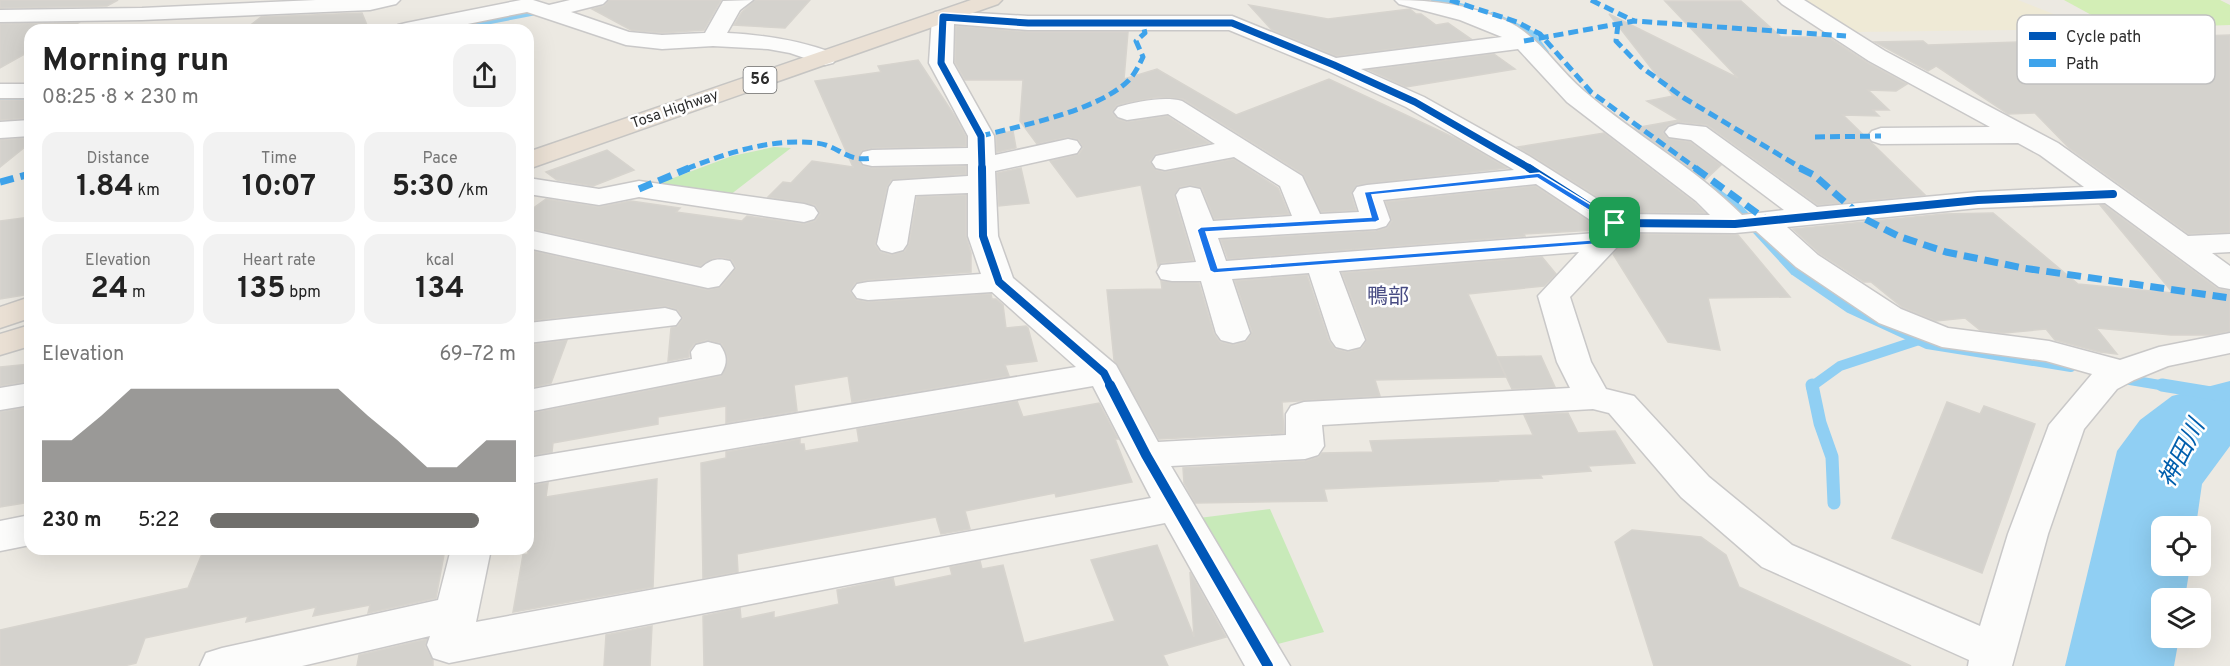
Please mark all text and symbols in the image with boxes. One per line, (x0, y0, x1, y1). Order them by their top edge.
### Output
legend (2017, 15, 2215, 84)
text: Cycle path (2066, 28, 2141, 48)
text: Morning run (42, 41, 229, 83)
button: share (453, 44, 516, 107)
text: Path (2066, 55, 2099, 75)
road number: 56 (744, 67, 777, 93)
text: 08:25 · 8 × 230 m (42, 85, 199, 111)
street label: Tosa Highway (629, 86, 721, 134)
text: Distance (87, 149, 149, 169)
text: Time (261, 149, 297, 169)
text: Pace (422, 149, 458, 169)
text: 1.84 (76, 169, 134, 206)
text: 10:07 (242, 169, 316, 206)
text: 5:30 (392, 169, 455, 206)
text: km (134, 181, 160, 201)
text: /km (455, 181, 488, 201)
pin (1589, 197, 1640, 248)
icon: arrive (1598, 206, 1631, 239)
text: Elevation (85, 251, 151, 271)
text: Heart rate (242, 251, 316, 271)
text: kcal (426, 251, 454, 271)
text: 24 (91, 271, 128, 308)
text: 135 (237, 271, 286, 308)
text: 134 (415, 271, 465, 308)
text: m (128, 283, 145, 303)
text: bpm (286, 283, 321, 303)
district label: 鴨部 (1367, 284, 1409, 311)
text: Elevation (42, 342, 124, 368)
text: 69–72 m (440, 342, 516, 368)
water label: 神田川 (2153, 412, 2214, 493)
text: 230 m (42, 508, 102, 534)
text: 5:22 (138, 508, 179, 534)
map controls (2151, 516, 2211, 648)
button: locate (2151, 516, 2211, 576)
button: layers (2151, 588, 2211, 648)

